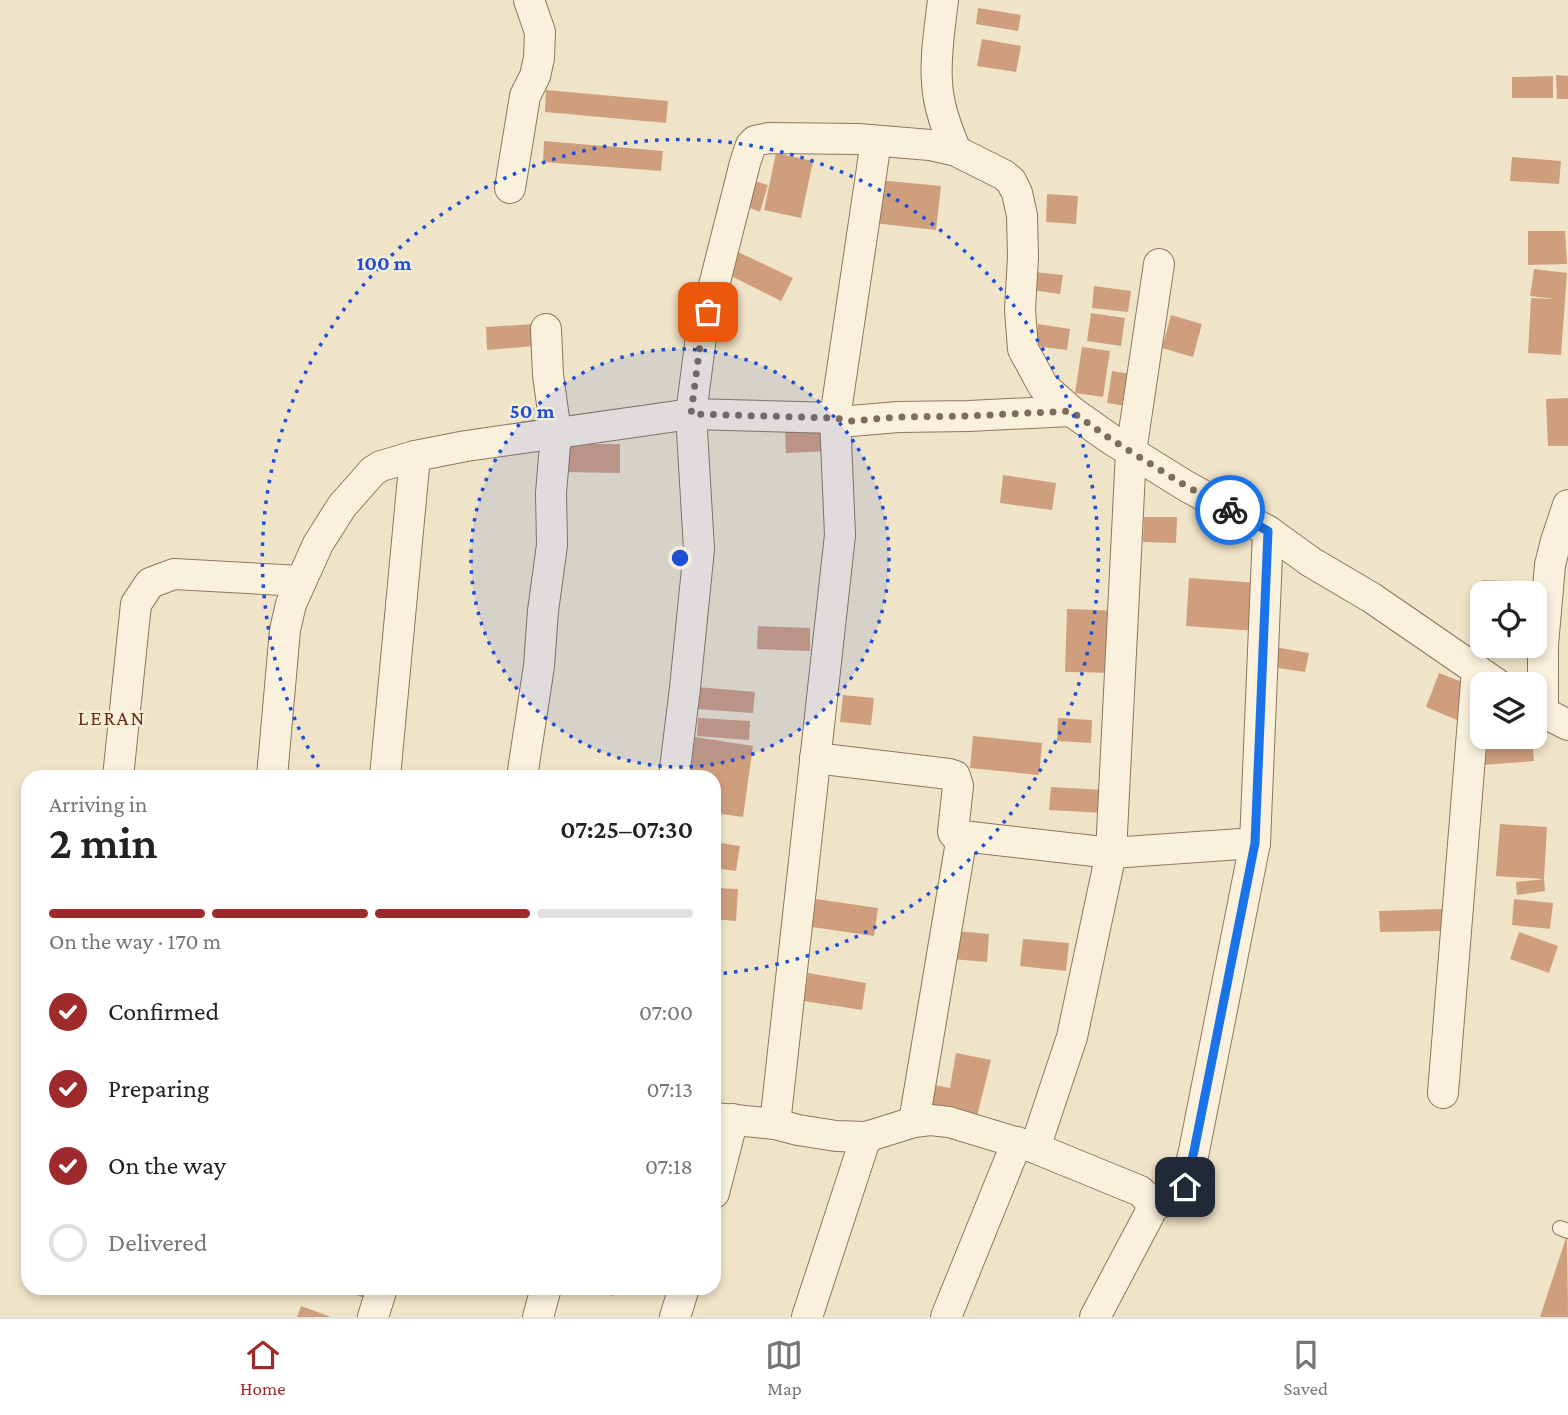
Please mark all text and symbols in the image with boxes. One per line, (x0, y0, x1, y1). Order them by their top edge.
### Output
text: 100 m (356, 251, 412, 275)
pin (678, 282, 738, 342)
icon: bag (689, 293, 727, 331)
text: 50 m (510, 399, 555, 423)
courier (1195, 475, 1265, 545)
icon: bike (1211, 491, 1249, 529)
centre of rings (668, 546, 692, 570)
map controls (1470, 581, 1547, 749)
button: locate (1470, 581, 1547, 658)
button: layers (1470, 672, 1547, 749)
district label: LERAN (78, 706, 146, 730)
text: Arriving in (49, 791, 147, 817)
text: 07:25–07:30 (560, 815, 693, 844)
text: 2 min (49, 817, 157, 868)
text: On the way · 170 m (49, 928, 221, 954)
icon: check (49, 993, 87, 1031)
text: Confirmed (108, 997, 219, 1026)
text: 07:00 (639, 999, 693, 1025)
icon: check (49, 1070, 87, 1108)
text: Preparing (108, 1074, 209, 1103)
text: 07:13 (646, 1076, 693, 1102)
icon: check (49, 1147, 87, 1185)
text: On the way (108, 1151, 226, 1180)
text: 07:18 (645, 1153, 693, 1179)
pin (1155, 1157, 1215, 1217)
icon: home (1166, 1168, 1204, 1206)
text: Delivered (108, 1228, 207, 1257)
tab: Home (240, 1336, 286, 1399)
tab: Map (765, 1336, 803, 1399)
tab: Saved (1283, 1336, 1328, 1399)

